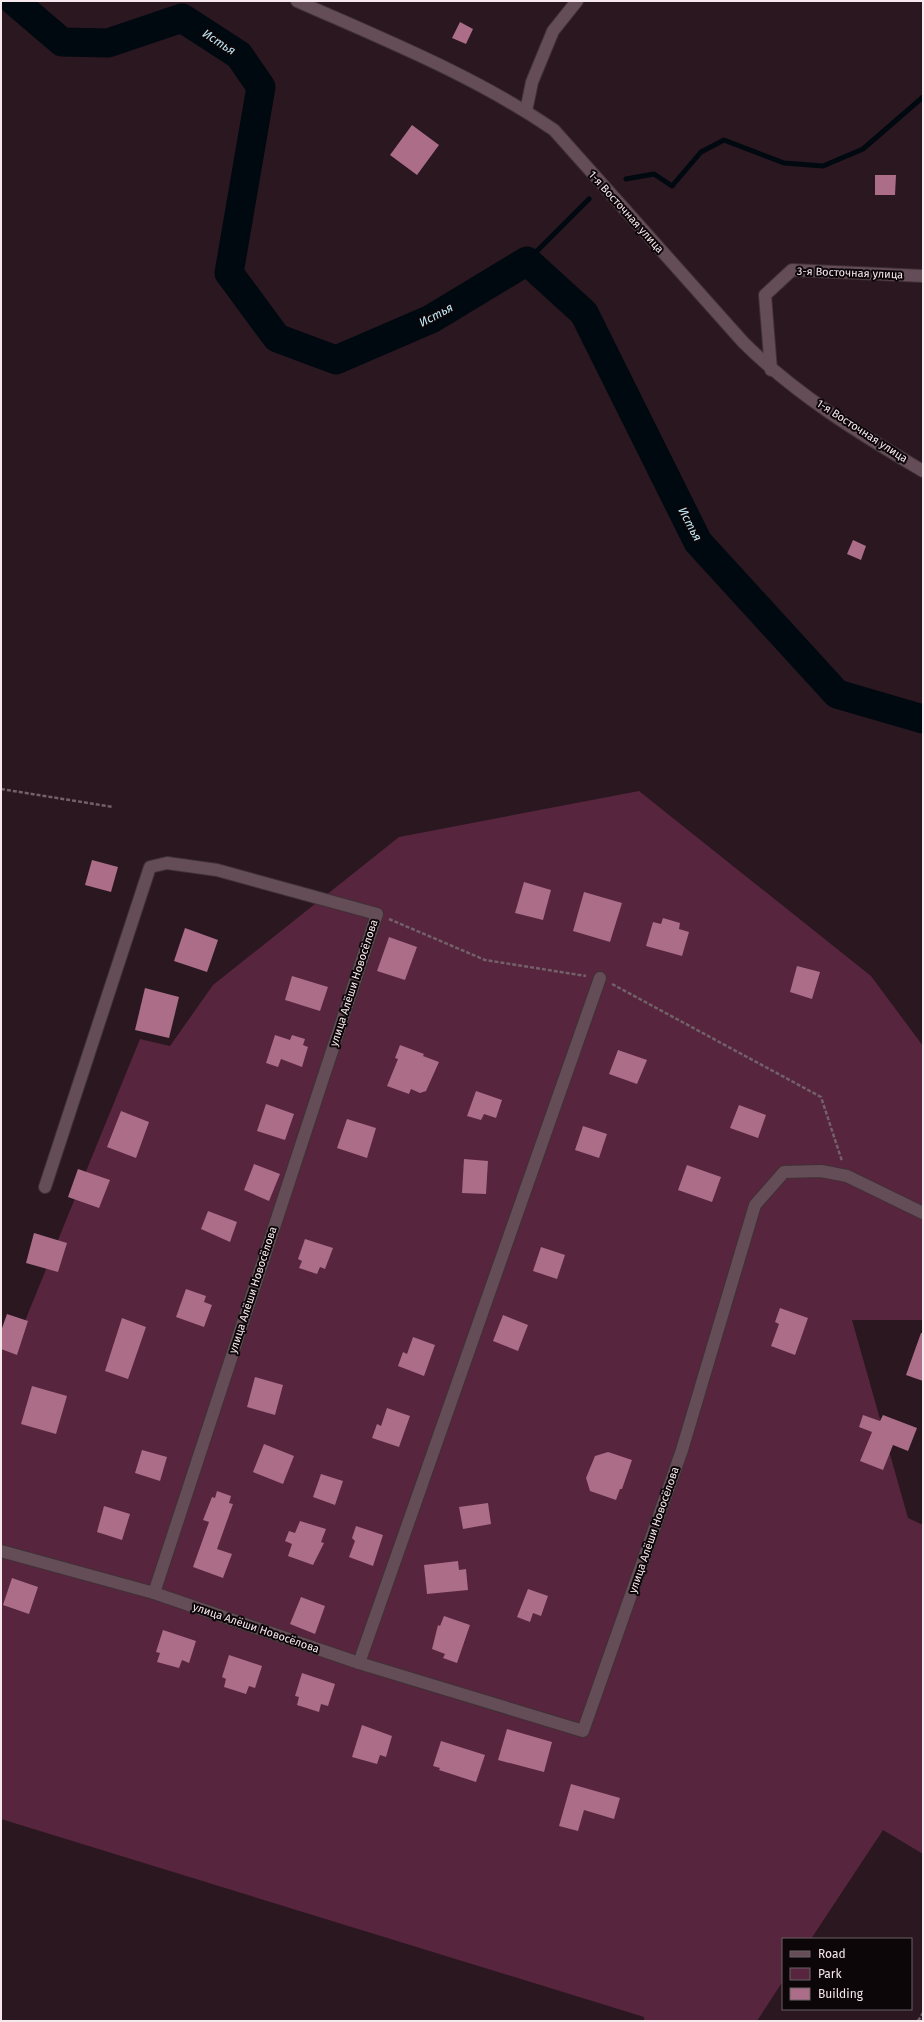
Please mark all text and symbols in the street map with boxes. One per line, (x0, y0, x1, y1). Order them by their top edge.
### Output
water label: Истья (200, 26, 238, 58)
street label: 1-я Восточная улица (586, 168, 666, 256)
street label: 3-я Восточная улица (797, 265, 903, 281)
water label: Истья (417, 300, 455, 330)
street label: 1-я Восточная улица (814, 397, 910, 465)
water label: Истья (675, 505, 705, 543)
street label: улица Алёши Новосёлова (327, 918, 381, 1048)
street label: улица Алёши Новосёлова (226, 1225, 280, 1355)
street label: улица Алёши Новосёлова (626, 1465, 682, 1595)
street label: улица Алёши Новосёлова (191, 1600, 321, 1656)
legend (782, 1938, 912, 2010)
text: Road (818, 1947, 846, 1961)
text: Park (818, 1967, 842, 1981)
text: Building (818, 1987, 864, 2001)

